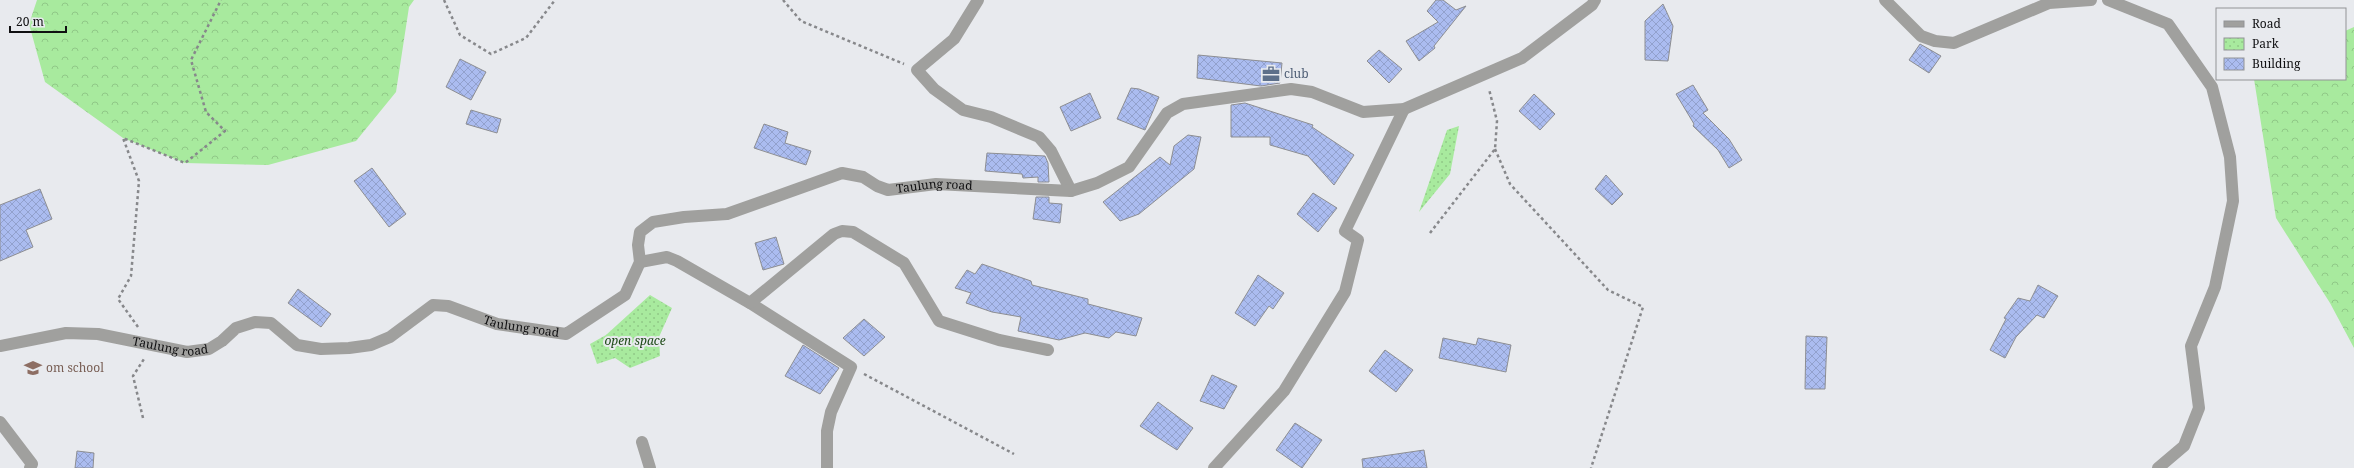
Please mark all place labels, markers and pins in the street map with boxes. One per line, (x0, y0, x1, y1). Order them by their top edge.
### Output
office icon: club (1261, 64, 1281, 84)
place label: club (1284, 65, 1309, 82)
school or university icon: om school (23, 358, 43, 378)
place label: om school (46, 359, 104, 376)

